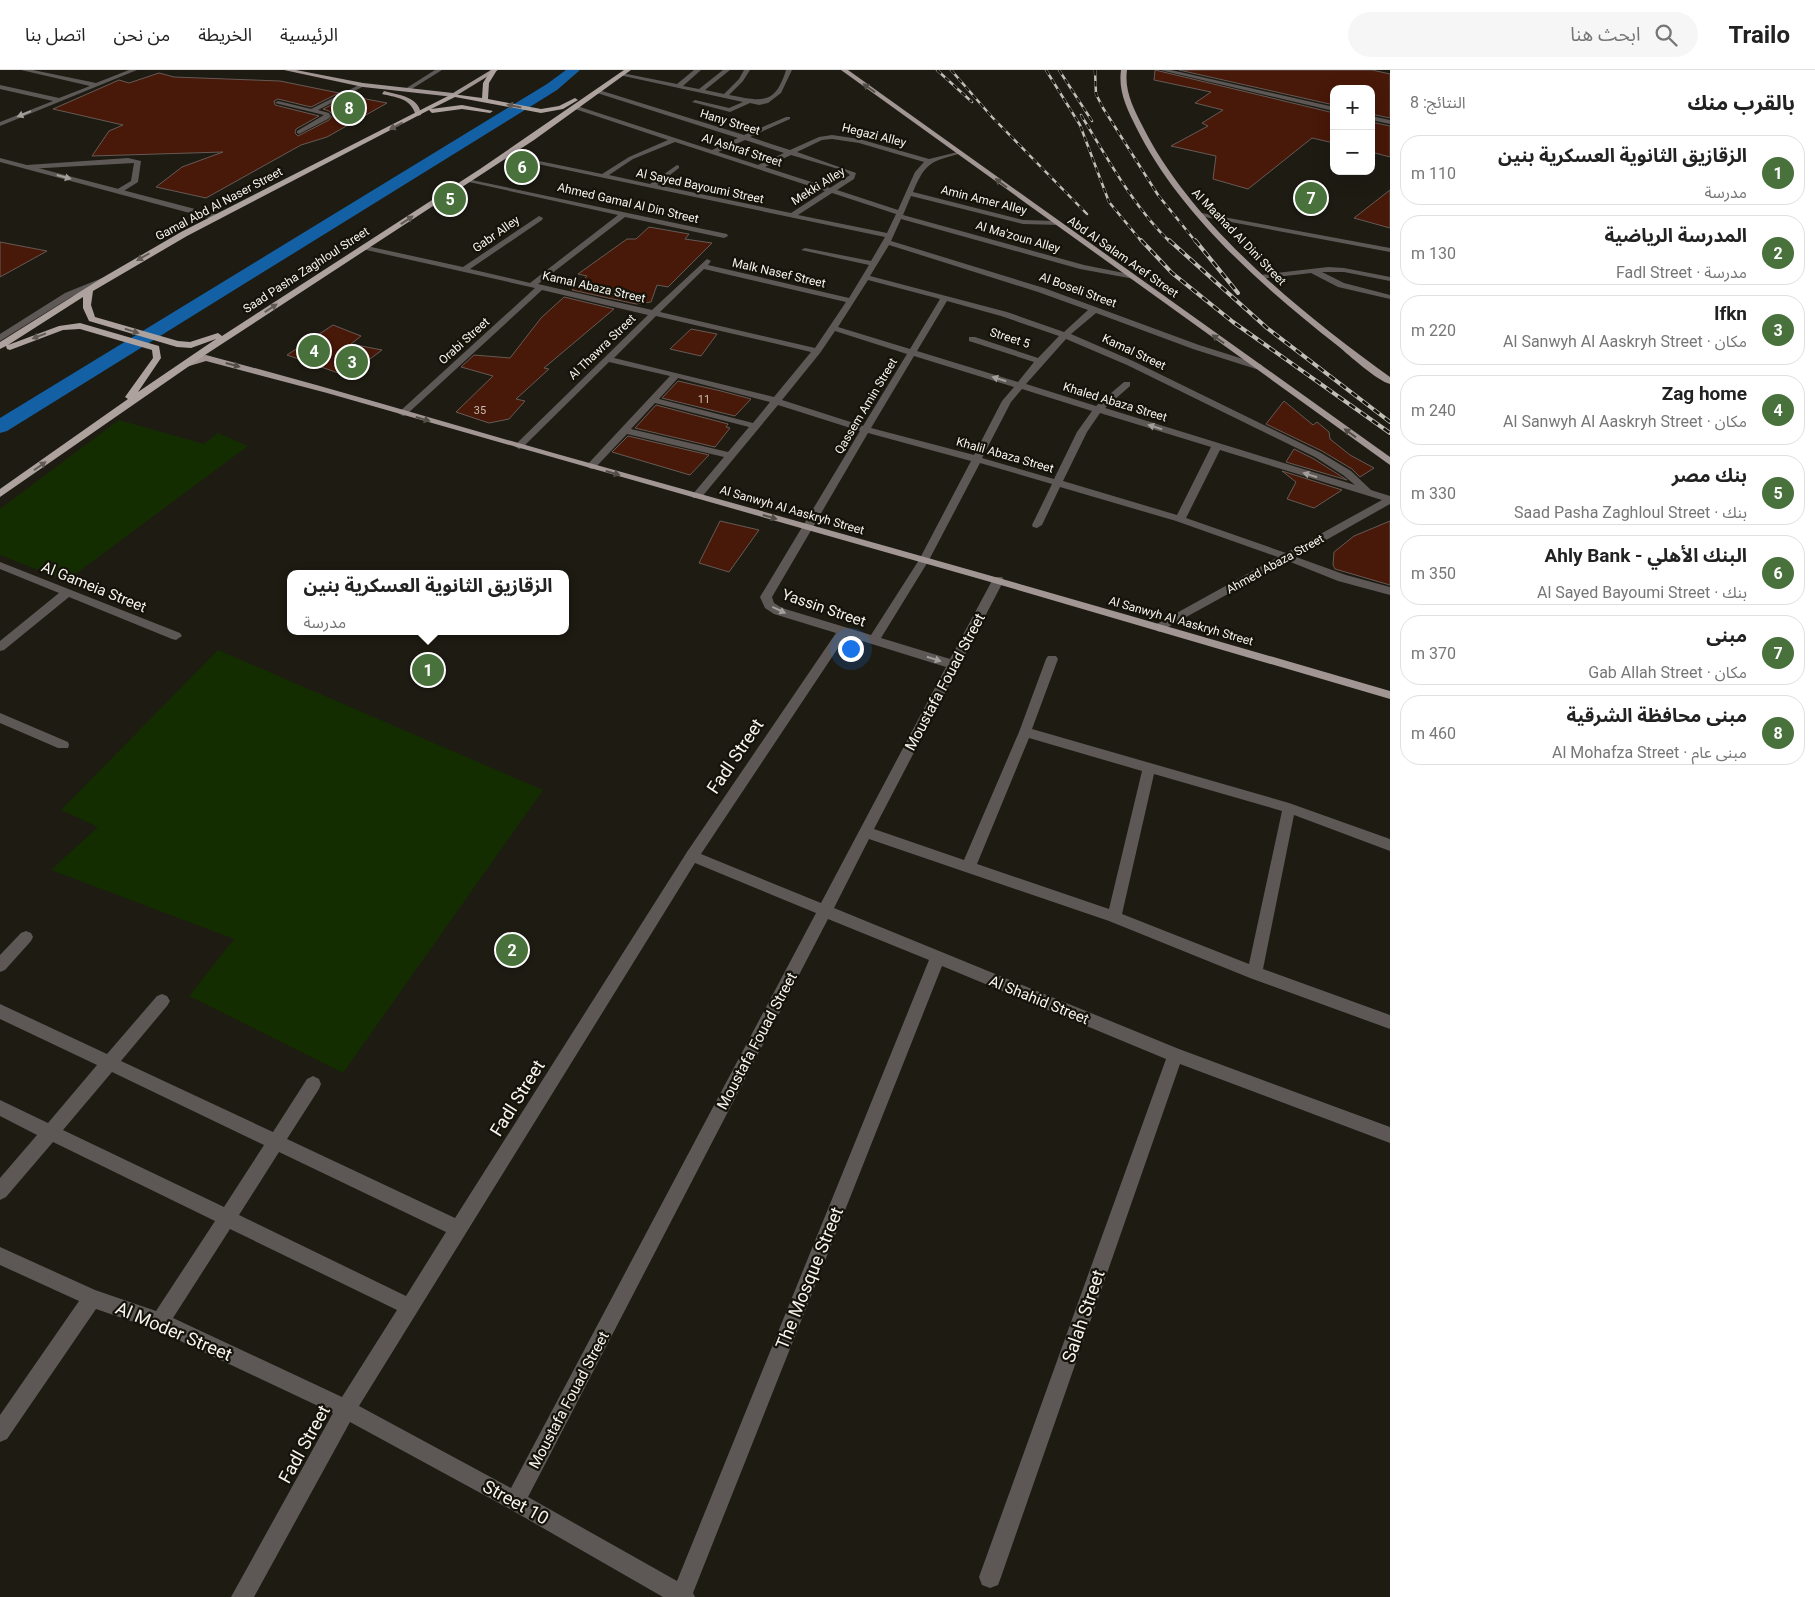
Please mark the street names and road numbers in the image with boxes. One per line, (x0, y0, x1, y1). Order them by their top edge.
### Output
street label: Hany Street (698, 106, 762, 138)
street label: Hegazi Alley (840, 120, 908, 150)
street label: Al Ashraf Street (700, 130, 784, 170)
street label: Gamal Abd Al Naser Street (153, 164, 285, 244)
street label: Mekki Alley (789, 164, 848, 208)
street label: Al Sayed Bayoumi Street (635, 166, 765, 206)
street label: Ahmed Gamal Al Din Street (556, 180, 700, 226)
street label: Amin Amer Alley (939, 183, 1029, 218)
street label: Al Maahad Al Dini Street (1189, 186, 1289, 288)
street label: Gabr Alley (470, 213, 522, 255)
street label: Abd Al Salam Aref Street (1065, 214, 1181, 301)
street label: Al Ma'zoun Alley (974, 218, 1062, 256)
street label: Saad Pasha Zaghloul Street (240, 224, 372, 316)
street label: Malk Nasef Street (731, 255, 827, 291)
street label: Kamal Abaza Street (541, 268, 647, 306)
street label: Al Boseli Street (1038, 270, 1119, 310)
street label: Al Thawra Street (566, 311, 638, 383)
street label: Orabi Street (436, 315, 492, 367)
street label: Street 5 (988, 325, 1032, 351)
street label: Kamal Street (1100, 331, 1168, 373)
street label: Qassem Amin Street (832, 355, 900, 457)
street label: Khaled Abaza Street (1061, 380, 1169, 424)
street label: Khalil Abaza Street (955, 434, 1055, 476)
street label: Al Sanwyh Al Aaskryh Street (718, 483, 866, 537)
street label: Ahmed Abaza Street (1224, 531, 1326, 597)
street label: Al Gameia Street (39, 558, 149, 616)
street label: Yassin Street (780, 585, 868, 631)
street label: Al Sanwyh Al Aaskryh Street (1107, 594, 1255, 648)
street label: Moustafa Fouad Street (901, 610, 989, 754)
street label: Fadl Street (702, 714, 768, 797)
street label: Moustafa Fouad Street (713, 969, 801, 1113)
street label: Al Shahid Street (986, 972, 1092, 1028)
street label: Fadl Street (485, 1056, 549, 1140)
street label: The Mosque Street (771, 1204, 847, 1352)
street label: Salah Street (1057, 1267, 1109, 1365)
street label: Al Moder Street (113, 1297, 235, 1365)
street label: Moustafa Fouad Street (525, 1328, 613, 1472)
street label: Fadl Street (274, 1401, 334, 1487)
street label: Street 10 (479, 1475, 553, 1529)

